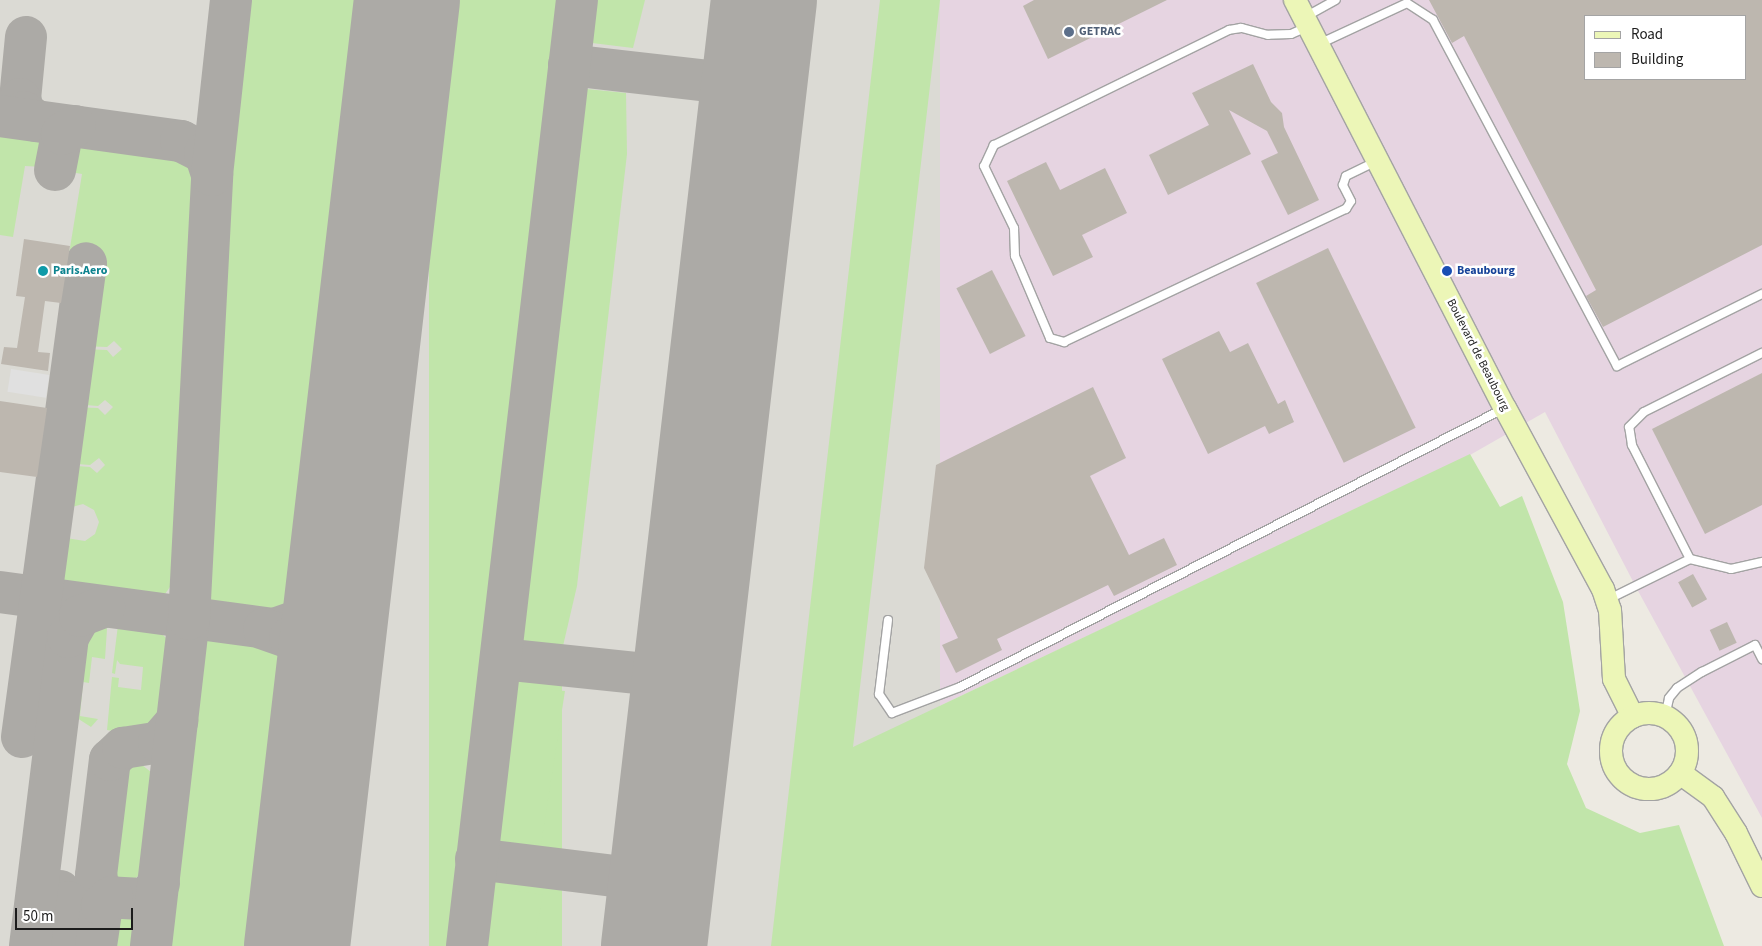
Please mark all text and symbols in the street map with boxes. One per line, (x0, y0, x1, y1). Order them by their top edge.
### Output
legend (1584, 15, 1747, 80)
text: Road (1631, 24, 1663, 45)
place label: GETRAC (1079, 25, 1121, 39)
marker: GETRAC (1063, 26, 1075, 38)
text: Building (1631, 49, 1683, 70)
place label: Paris.Aero (53, 264, 107, 278)
place label: Beaubourg (1457, 264, 1515, 278)
marker: Paris.Aero (37, 265, 49, 277)
marker: Beaubourg (1441, 265, 1453, 277)
street label: Boulevard de Beaubourg (1443, 297, 1513, 413)
scale bar (18, 898, 135, 930)
text: 50 m (23, 906, 53, 927)

